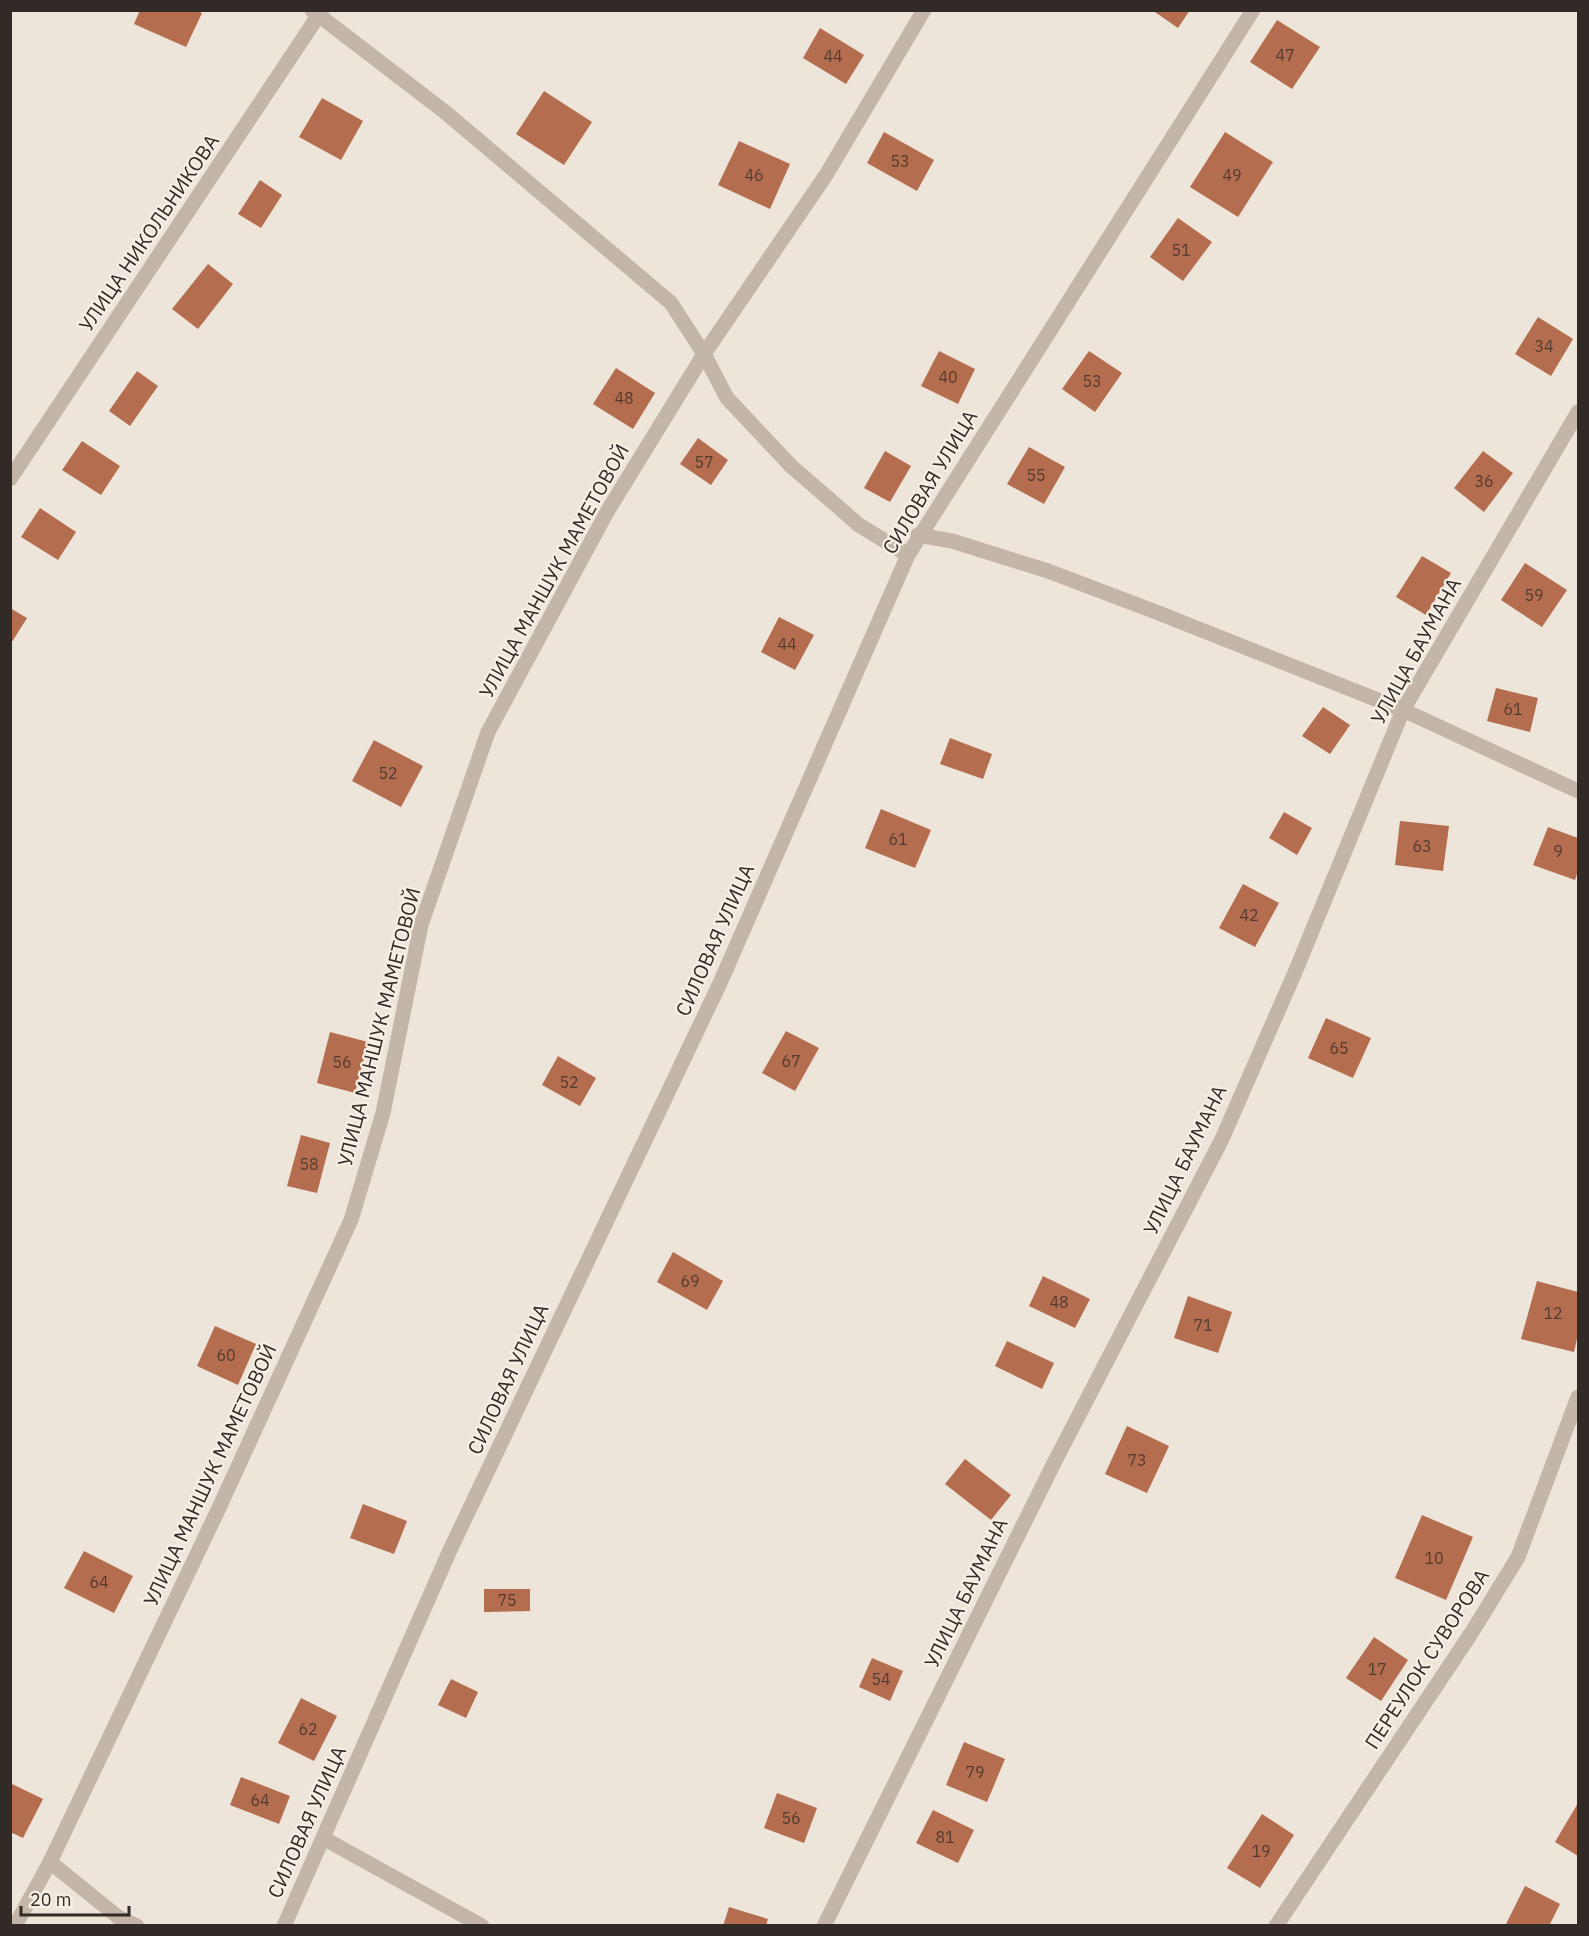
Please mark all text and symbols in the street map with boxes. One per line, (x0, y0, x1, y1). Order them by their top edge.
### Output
house number: 47 (1275, 45, 1295, 65)
house number: 44 (823, 46, 843, 66)
street label: УЛИЦА НИКОЛЬНИКОВА (72, 129, 225, 337)
house number: 53 (890, 151, 910, 171)
house number: 46 (744, 165, 764, 185)
house number: 49 (1222, 165, 1242, 185)
house number: 51 (1171, 240, 1191, 260)
house number: 34 (1534, 336, 1554, 356)
house number: 40 (938, 367, 958, 387)
house number: 53 (1082, 371, 1102, 391)
house number: 48 (614, 388, 634, 408)
street label: СИЛОВАЯ УЛИЦА (876, 404, 983, 559)
street label: УЛИЦА МАНШУК МАМЕТОВОЙ (472, 439, 635, 703)
house number: 57 (694, 452, 714, 472)
house number: 55 (1026, 465, 1046, 485)
house number: 36 (1474, 471, 1494, 491)
street label: УЛИЦА БАУМАНА (1364, 573, 1467, 729)
house number: 59 (1524, 585, 1544, 605)
house number: 44 (777, 634, 797, 654)
house number: 61 (1503, 699, 1523, 719)
house number: 52 (378, 763, 398, 783)
house number: 61 (888, 829, 908, 849)
house number: 63 (1412, 836, 1432, 856)
house number: 9 (1553, 841, 1563, 861)
street label: СИЛОВАЯ УЛИЦА (669, 859, 760, 1020)
street label: УЛИЦА МАНШУК МАМЕТОВОЙ (331, 885, 426, 1169)
house number: 42 (1239, 905, 1259, 925)
house number: 65 (1329, 1038, 1349, 1058)
house number: 67 (781, 1051, 801, 1071)
house number: 56 (332, 1052, 352, 1072)
house number: 52 (559, 1072, 579, 1092)
street label: УЛИЦА БАУМАНА (1137, 1080, 1233, 1239)
house number: 58 (299, 1154, 319, 1174)
house number: 69 (680, 1271, 700, 1291)
house number: 48 (1049, 1292, 1069, 1312)
street label: СИЛОВАЯ УЛИЦА (461, 1299, 554, 1459)
house number: 12 (1543, 1303, 1563, 1323)
house number: 71 (1193, 1315, 1213, 1335)
street label: УЛИЦА МАНШУК МАМЕТОВОЙ (137, 1339, 282, 1610)
house number: 60 (216, 1345, 236, 1365)
house number: 73 (1127, 1450, 1147, 1470)
street label: УЛИЦА БАУМАНА (918, 1513, 1014, 1672)
house number: 10 (1424, 1548, 1444, 1568)
street label: ПЕРЕУЛОК СУВОРОВА (1358, 1563, 1495, 1754)
house number: 64 (89, 1572, 109, 1592)
house number: 75 (497, 1590, 517, 1610)
house number: 17 (1367, 1659, 1387, 1679)
house number: 54 (871, 1669, 891, 1689)
house number: 62 (298, 1719, 318, 1739)
street label: СИЛОВАЯ УЛИЦА (261, 1741, 352, 1902)
house number: 79 (965, 1762, 985, 1782)
house number: 64 (250, 1790, 270, 1810)
house number: 56 (781, 1808, 801, 1828)
house number: 81 (935, 1827, 955, 1847)
house number: 19 (1251, 1841, 1271, 1861)
scale bar (21, 1879, 129, 1917)
text: 20 m (30, 1888, 72, 1911)

